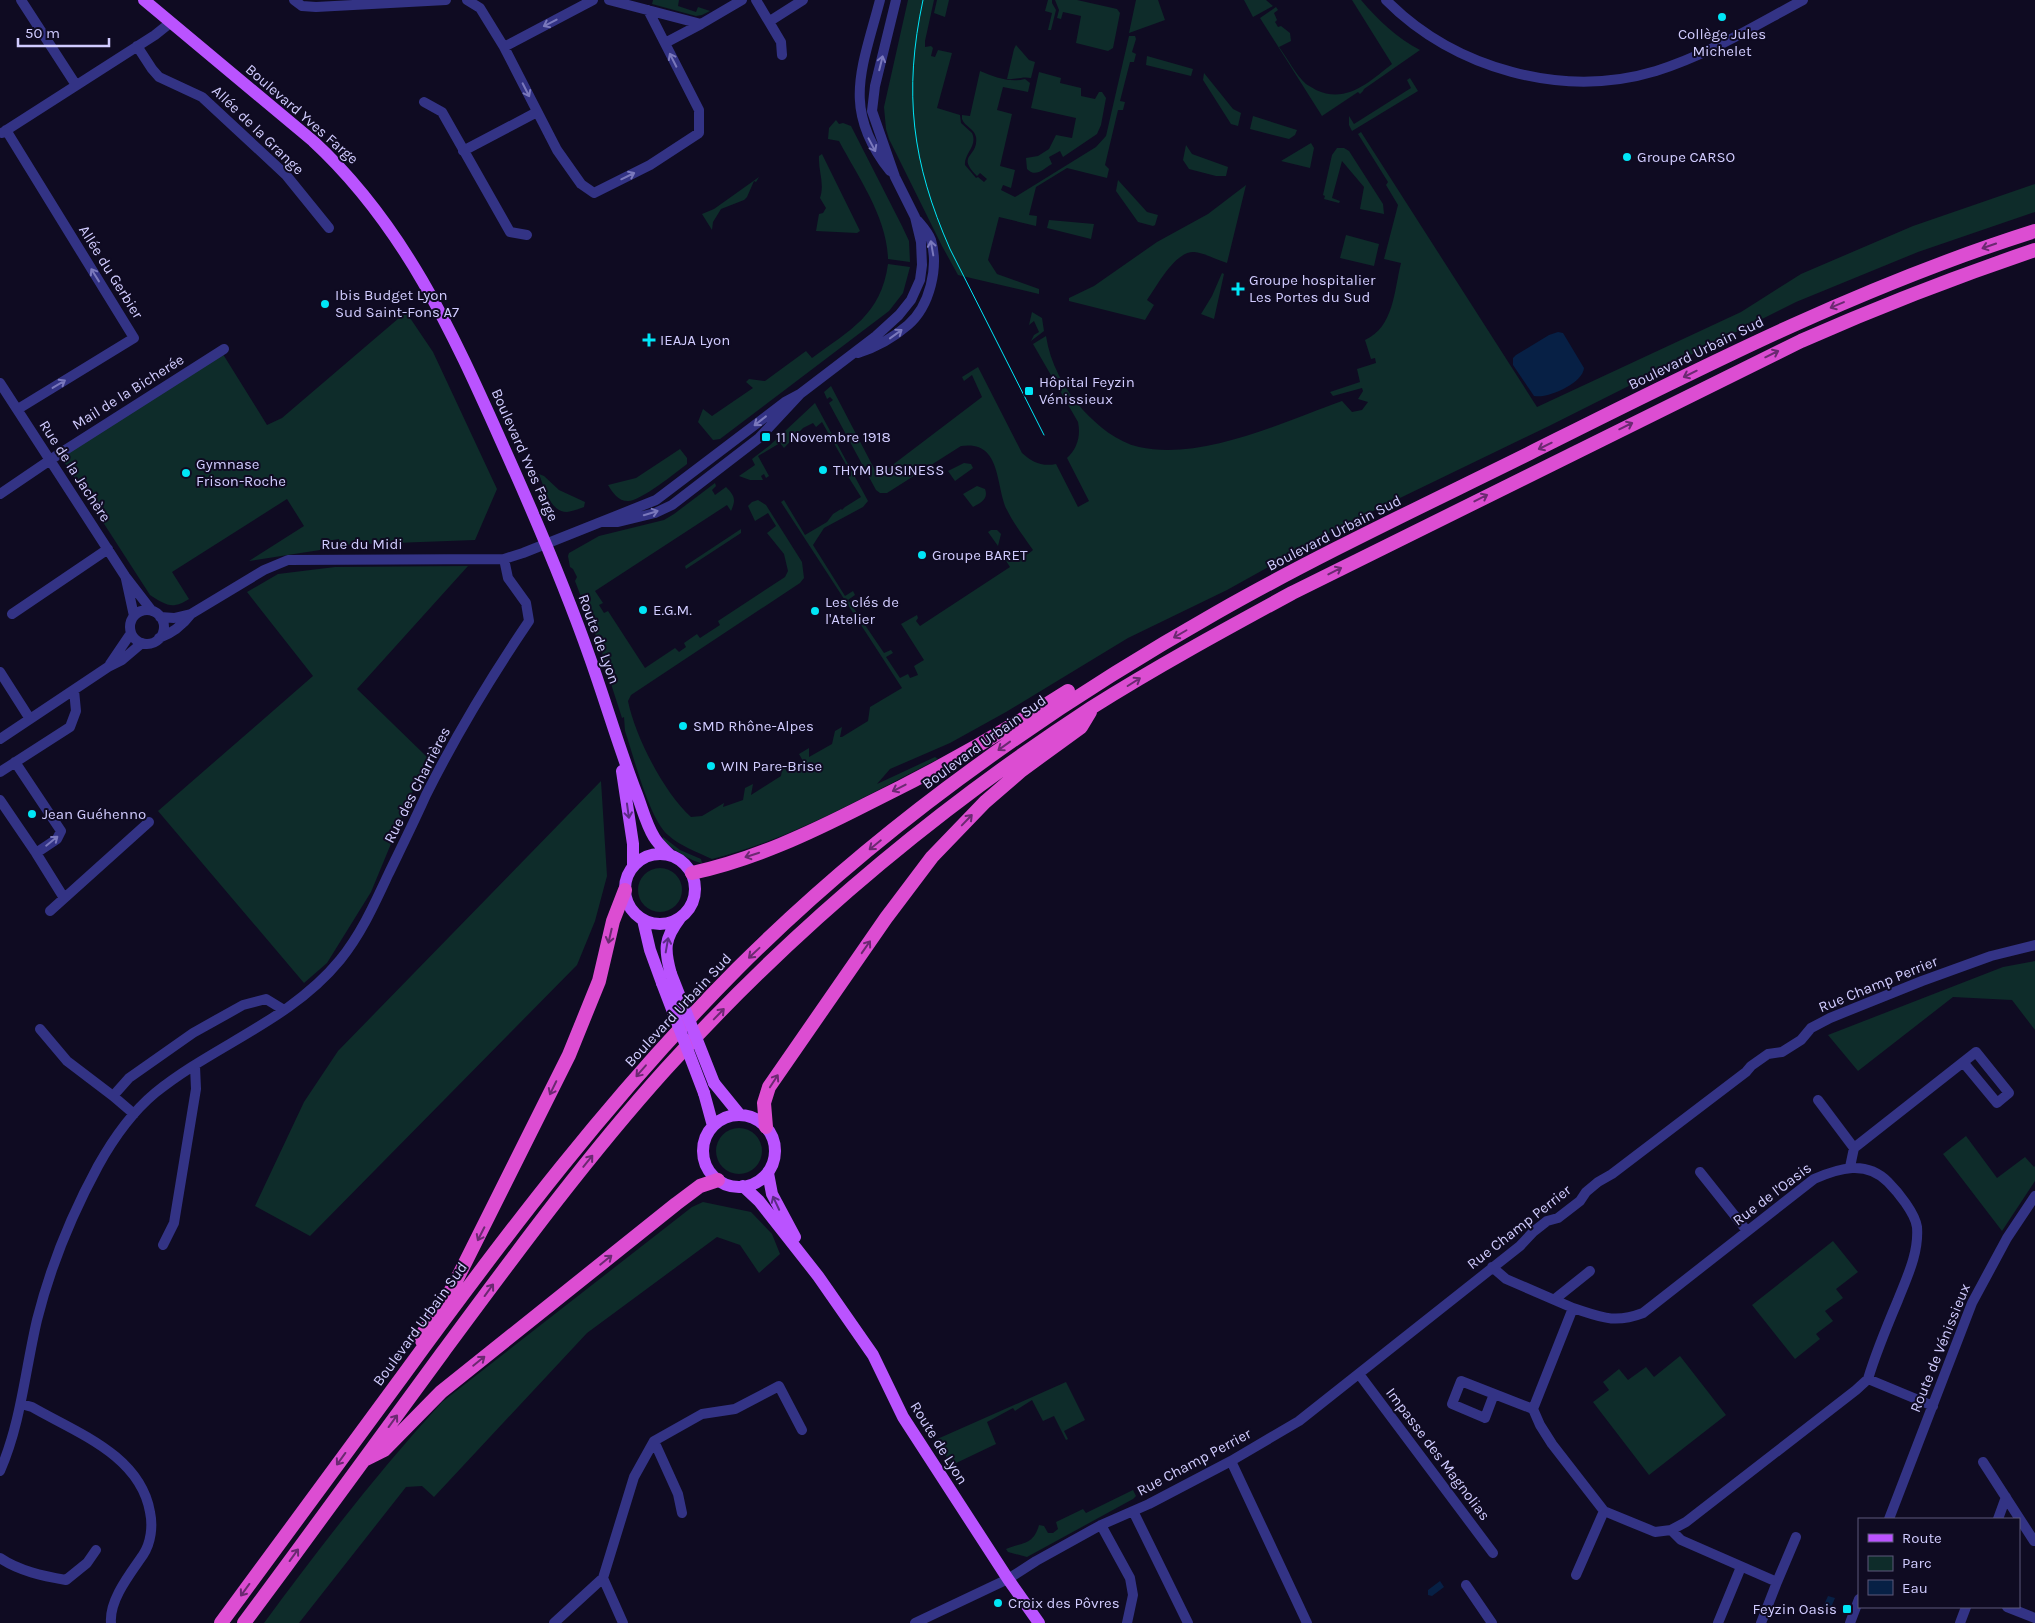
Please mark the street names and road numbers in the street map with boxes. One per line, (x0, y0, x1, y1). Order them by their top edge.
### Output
street label: Boulevard Yves Farge (242, 60, 362, 168)
street label: Allée de la Grange (208, 82, 308, 178)
street label: Allée du Gerbier (75, 222, 147, 323)
street label: Boulevard Urbain Sud (1625, 312, 1767, 394)
street label: Mail de la Bicherée (69, 350, 187, 434)
street label: Boulevard Yves Farge (488, 386, 562, 524)
street label: Rue de la Jachère (35, 417, 115, 525)
street label: Boulevard Urbain Sud (1264, 491, 1404, 575)
street label: Rue du Midi (321, 535, 403, 553)
street label: Route de Lyon (574, 592, 624, 686)
street label: Boulevard Urbain Sud (919, 691, 1049, 793)
street label: Rue des Charrières (380, 724, 454, 846)
street label: Boulevard Urbain Sud (621, 950, 735, 1070)
street label: Rue Champ Perrier (1816, 952, 1941, 1016)
street label: Rue de l'Oasis (1729, 1158, 1815, 1230)
street label: Rue Champ Perrier (1463, 1181, 1575, 1273)
street label: Boulevard Urbain Sud (369, 1259, 471, 1389)
street label: Route de Vénissieux (1906, 1281, 1974, 1415)
street label: Impasse des Magnolias (1382, 1384, 1494, 1524)
street label: Route de Lyon (906, 1398, 972, 1488)
street label: Rue Champ Perrier (1134, 1424, 1255, 1500)

